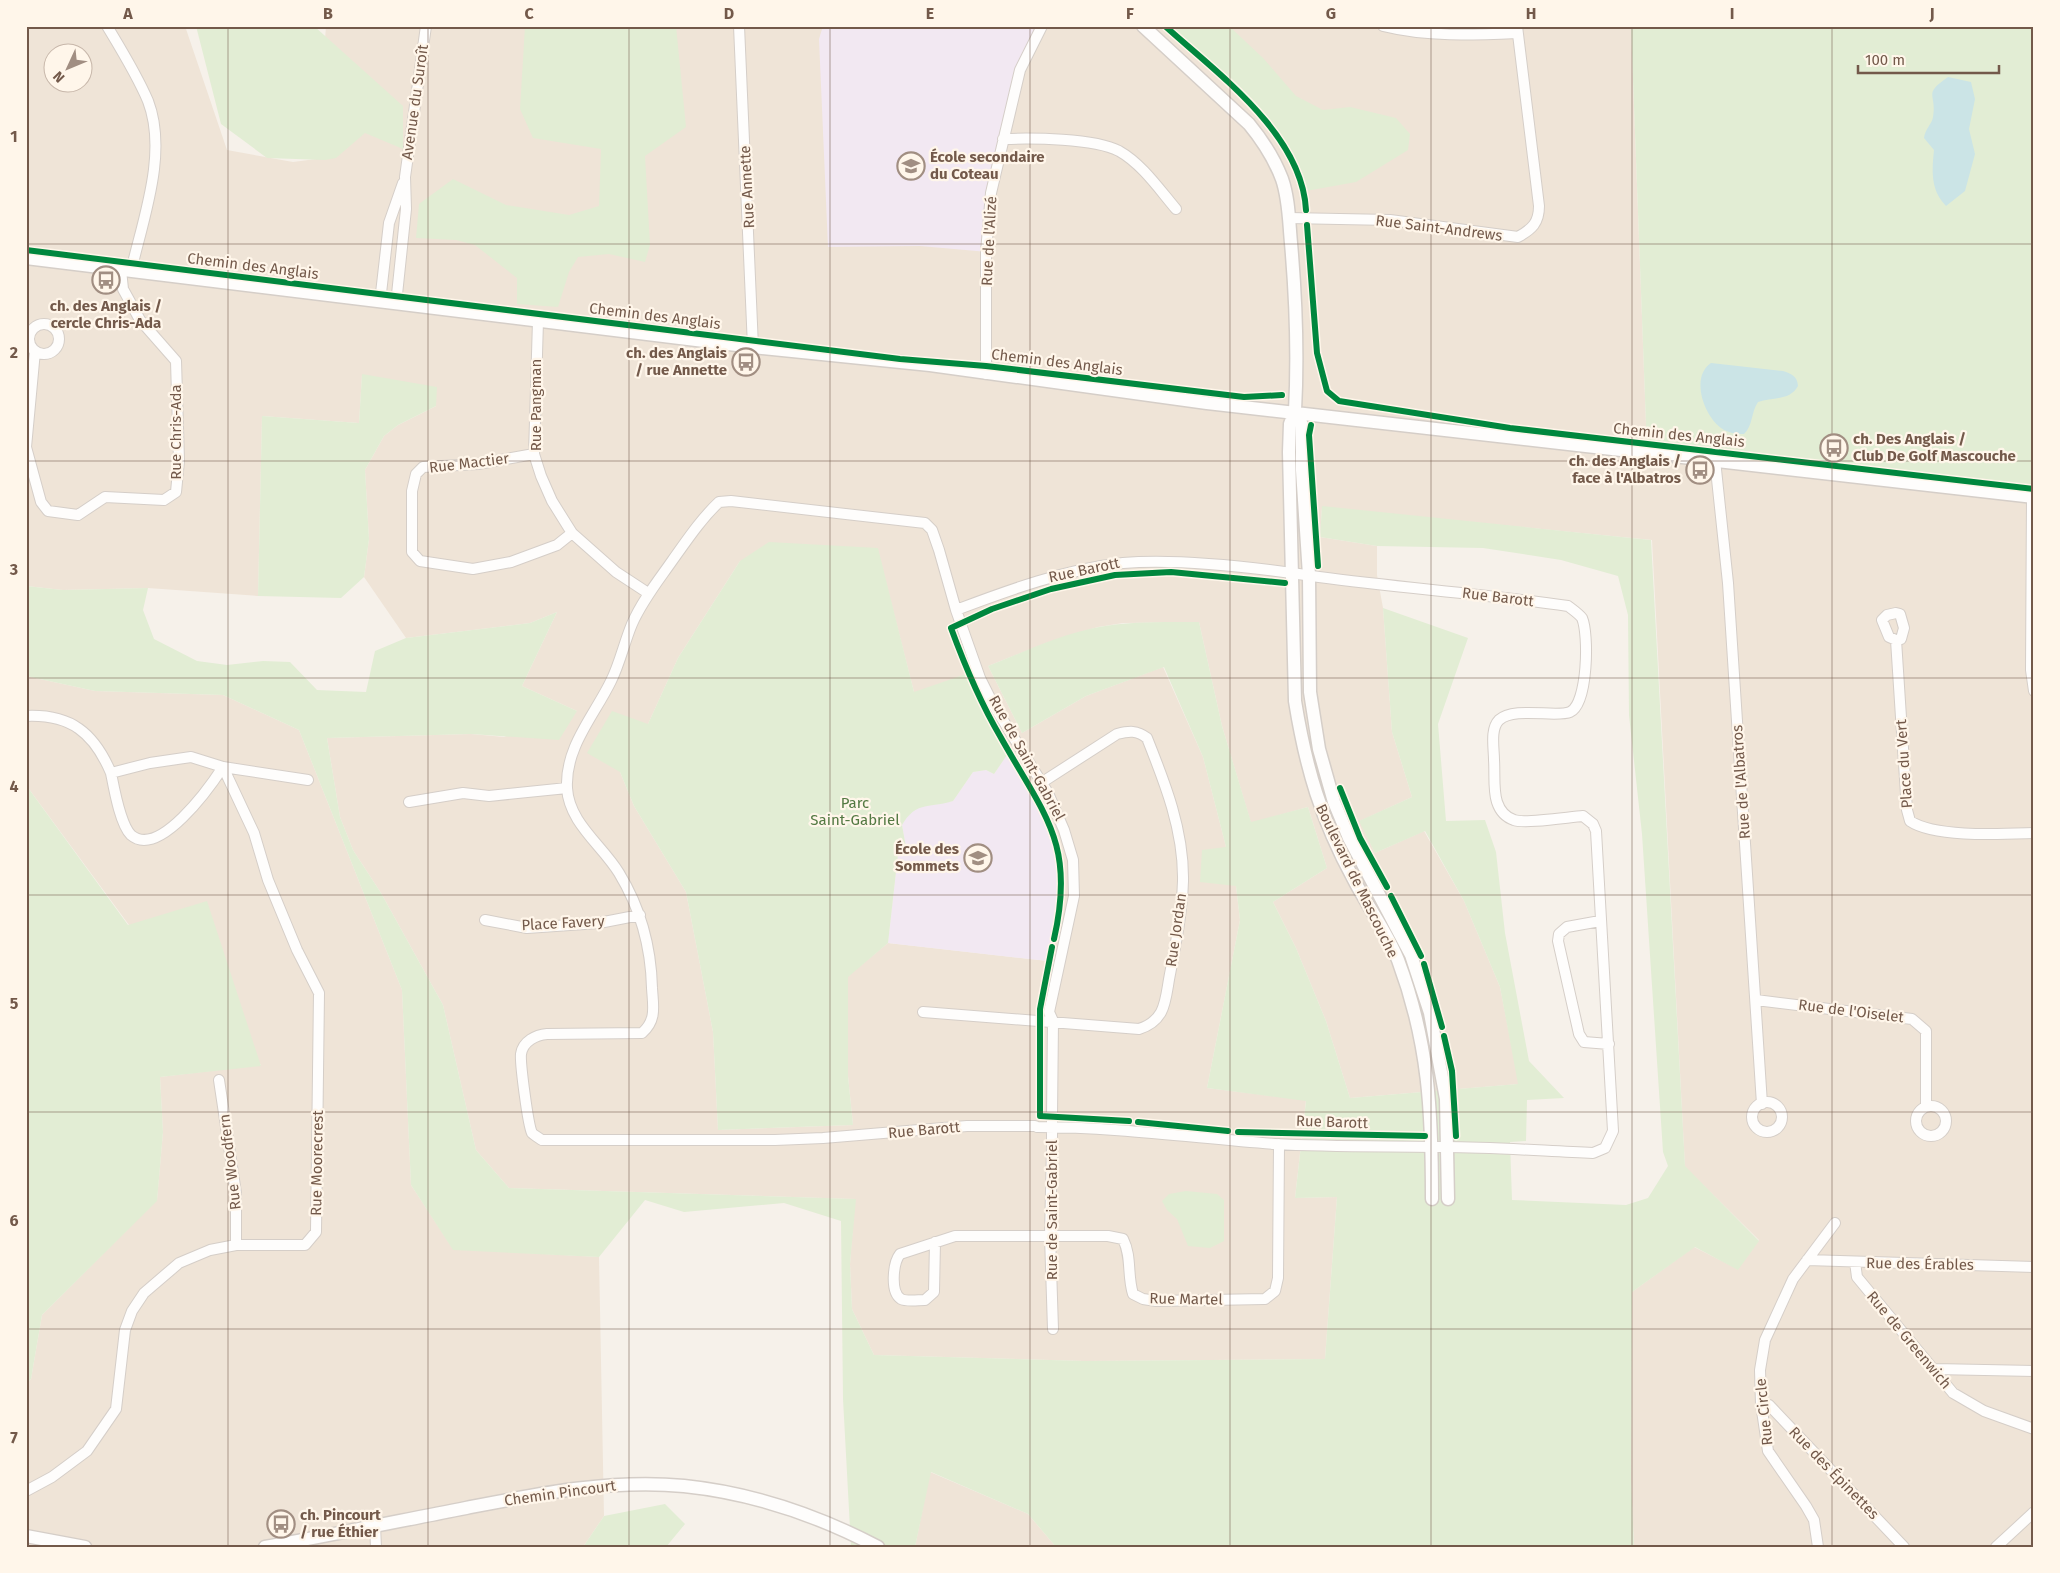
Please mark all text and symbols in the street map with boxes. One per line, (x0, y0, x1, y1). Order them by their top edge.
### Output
text: A (122, 4, 133, 23)
text: B (323, 4, 333, 23)
text: C (524, 4, 534, 23)
text: D (724, 4, 734, 23)
text: E (926, 4, 934, 23)
text: F (1126, 4, 1134, 23)
text: G (1326, 4, 1336, 23)
text: H (1526, 4, 1536, 23)
text: I (1730, 4, 1734, 23)
text: J (1928, 4, 1935, 23)
north arrow (42, 42, 92, 92)
scale bar (1858, 42, 1999, 74)
street label: Avenue du Suroît (398, 43, 432, 161)
text: 100 m (1865, 51, 1905, 69)
text: N (50, 67, 68, 86)
text: 1 (10, 127, 18, 146)
street label: Rue Annette (736, 145, 758, 229)
place label: École secondaire du Coteau (930, 148, 1045, 183)
school or university icon: École secondaire du Coteau (896, 151, 926, 181)
street label: Rue de l'Alizé (978, 196, 1000, 286)
street label: Rue Saint-Andrews (1375, 211, 1503, 245)
street label: Chemin des Anglais (186, 249, 320, 283)
bus stop icon: ch. des Anglais / cercle Chris-Ada (91, 265, 121, 295)
place label: ch. des Anglais / cercle Chris-Ada (50, 297, 162, 332)
street label: Chemin des Anglais (588, 299, 722, 333)
text: 2 (10, 343, 18, 362)
place label: ch. des Anglais / rue Annette (626, 344, 727, 379)
street label: Chemin des Anglais (990, 345, 1124, 379)
bus stop icon: ch. des Anglais / rue Annette (731, 347, 761, 377)
street label: Rue Pangman (527, 359, 545, 451)
street label: Rue Chris-Ada (167, 384, 185, 480)
street label: Chemin des Anglais (1612, 419, 1746, 451)
place label: ch. Des Anglais / Club De Golf Mascouche (1853, 430, 2016, 465)
bus stop icon: ch. Des Anglais / Club De Golf Mascouche (1819, 433, 1849, 463)
street label: Rue Mactier (428, 449, 510, 477)
place label: ch. des Anglais / face à l'Albatros (1569, 452, 1681, 487)
bus stop icon: ch. des Anglais / face à l'Albatros (1685, 455, 1715, 485)
street label: Rue Barott (1047, 554, 1122, 586)
text: 3 (9, 560, 18, 579)
street label: Rue Barott (1461, 584, 1535, 610)
street label: Rue de Saint-Gabriel (985, 692, 1069, 824)
street label: Place du Vert (1892, 718, 1916, 809)
street label: Rue de l'Albatros (1728, 724, 1754, 840)
text: 4 (9, 777, 19, 796)
park label: Parc Saint-Gabriel (810, 794, 900, 829)
street label: Boulevard de Mascouche (1312, 801, 1402, 961)
place label: École des Sommets (895, 840, 959, 875)
school or university icon: École des Sommets (963, 843, 993, 873)
street label: Rue Jordan (1162, 892, 1190, 968)
street label: Place Favery (521, 912, 606, 934)
text: 5 (10, 994, 19, 1013)
street label: Rue de l'Oiselet (1797, 996, 1905, 1026)
street label: Rue Moorecrest (307, 1109, 327, 1216)
street label: Rue Barott (1296, 1112, 1369, 1132)
street label: Rue Woodfern (215, 1113, 245, 1211)
street label: Rue Barott (887, 1118, 961, 1142)
street label: Rue de Saint-Gabriel (1043, 1139, 1061, 1280)
text: 6 (9, 1211, 19, 1230)
street label: Rue des Érables (1866, 1254, 1974, 1274)
street label: Rue de Greenwich (1863, 1287, 1955, 1393)
street label: Rue Martel (1149, 1289, 1223, 1309)
street label: Rue Circle (1752, 1377, 1776, 1447)
street label: Rue des Épinettes (1785, 1423, 1883, 1523)
text: 7 (10, 1428, 18, 1447)
street label: Chemin Pincourt (503, 1476, 617, 1510)
place label: ch. Pincourt / rue Éthier (300, 1506, 381, 1541)
bus stop icon: ch. Pincourt / rue Éthier (266, 1509, 296, 1539)

